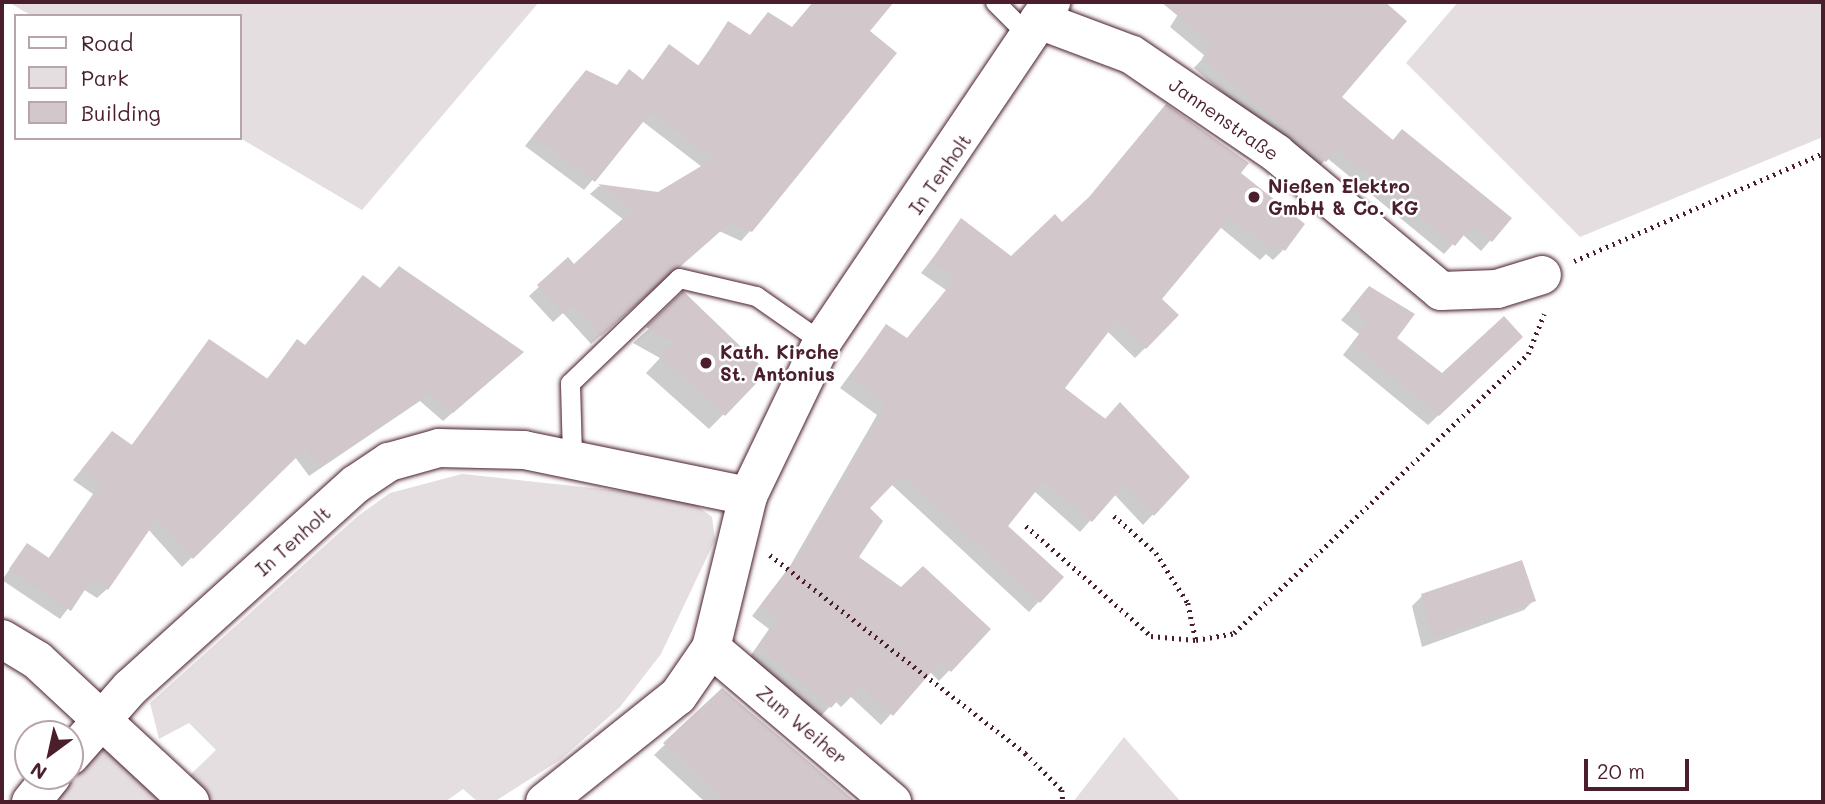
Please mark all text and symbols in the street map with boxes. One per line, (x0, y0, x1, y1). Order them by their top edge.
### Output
legend (14, 14, 242, 140)
text: Road (81, 29, 133, 56)
text: Park (81, 64, 129, 91)
street label: Jannenstraße (1165, 73, 1283, 165)
text: Building (81, 99, 161, 126)
street label: In Tenholt (904, 129, 976, 219)
place label: Nießen Elektro GmbH & Co. KG (1268, 175, 1418, 219)
marker: Nießen Elektro GmbH & Co. KG (1246, 189, 1262, 205)
place label: Kath. Kirche St. Antonius (720, 341, 839, 385)
marker: Kath. Kirche St. Antonius (698, 355, 714, 371)
street label: In Tenholt (251, 501, 335, 581)
street label: Zum Weiher (752, 681, 852, 769)
north arrow (14, 720, 84, 790)
scale bar (1587, 744, 1692, 788)
text: N (26, 757, 51, 786)
text: 20 m (1597, 757, 1645, 784)

